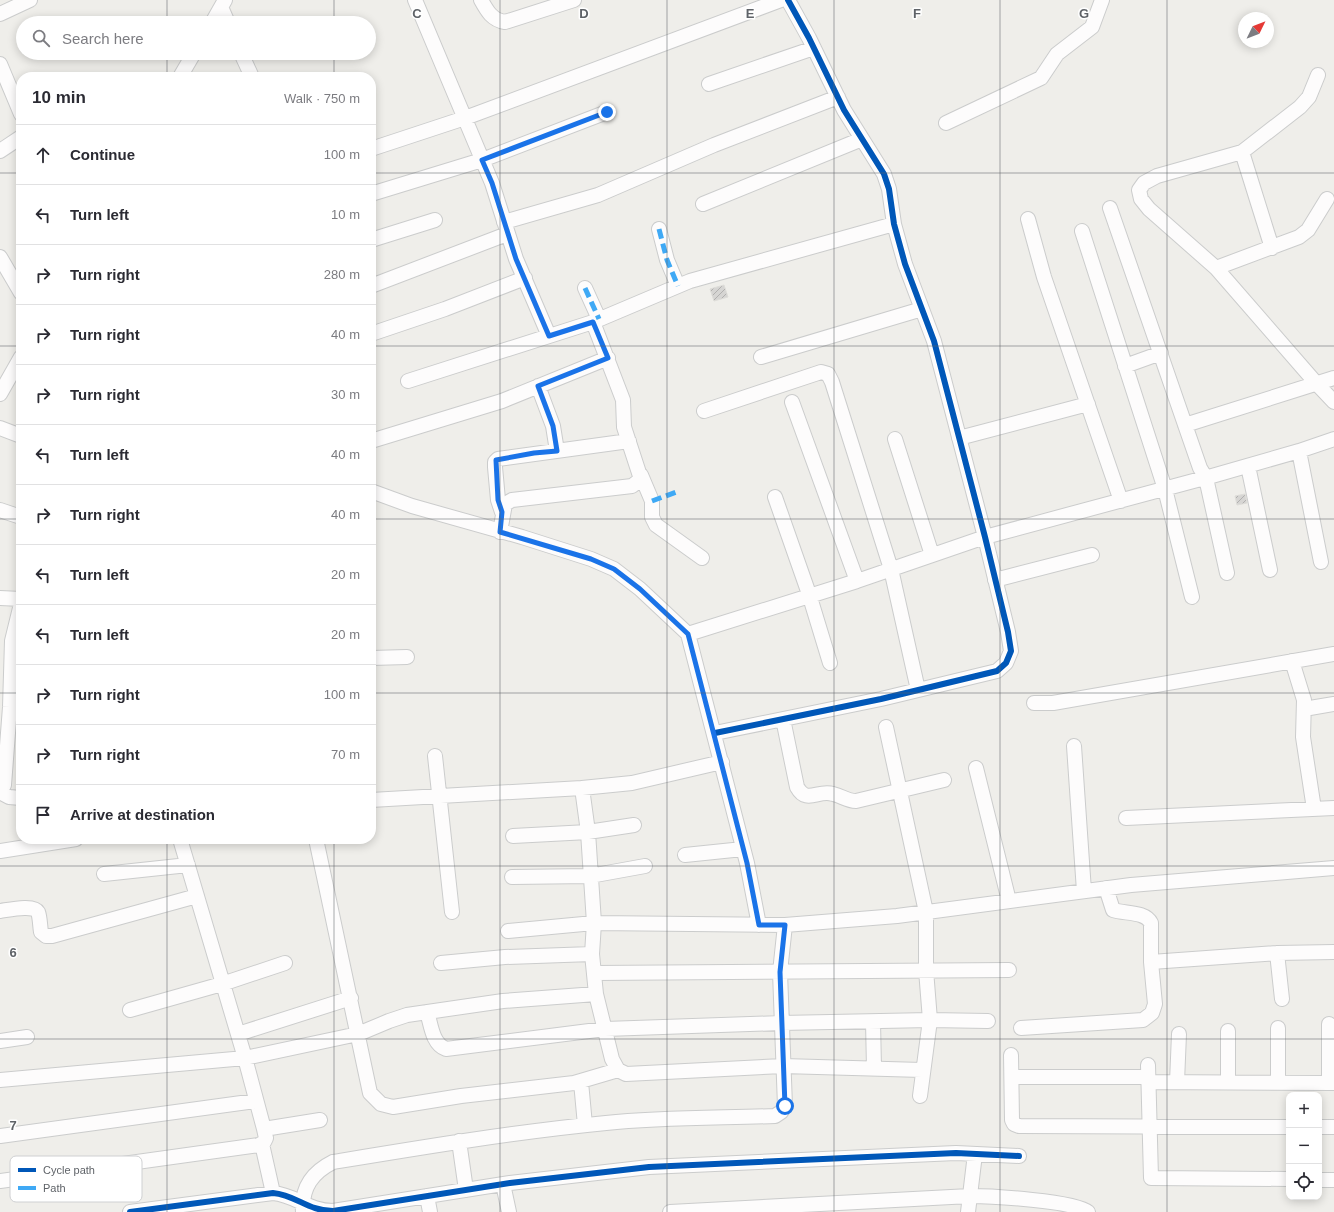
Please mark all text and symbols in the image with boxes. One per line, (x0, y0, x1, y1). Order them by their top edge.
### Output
text: C (412, 6, 422, 21)
text: D (579, 6, 589, 21)
text: E (746, 6, 755, 21)
text: F (913, 6, 921, 21)
text: G (1079, 6, 1089, 21)
north arrow (1238, 12, 1274, 48)
search box (16, 16, 376, 60)
icon: search (30, 27, 52, 49)
text: Search here (62, 30, 144, 47)
text: 10 min (32, 88, 86, 107)
text: Walk · 750 m (284, 91, 360, 106)
route end (598, 103, 616, 121)
icon: ahead (32, 144, 54, 166)
text: Continue (70, 146, 135, 163)
text: 100 m (324, 147, 360, 162)
icon: left (32, 204, 54, 226)
text: Turn left (70, 206, 129, 223)
text: 10 m (331, 207, 360, 222)
icon: right (32, 264, 54, 286)
text: Turn right (70, 266, 140, 283)
text: 280 m (324, 267, 360, 282)
icon: right (32, 324, 54, 346)
text: Turn right (70, 326, 140, 343)
text: 40 m (331, 327, 360, 342)
icon: right (32, 384, 54, 406)
text: Turn right (70, 386, 140, 403)
text: 30 m (331, 387, 360, 402)
icon: left (32, 444, 54, 466)
text: Turn left (70, 446, 129, 463)
text: 40 m (331, 447, 360, 462)
icon: right (32, 504, 54, 526)
text: Turn right (70, 506, 140, 523)
text: 40 m (331, 507, 360, 522)
icon: left (32, 564, 54, 586)
text: Turn left (70, 566, 129, 583)
text: 20 m (331, 567, 360, 582)
icon: left (32, 624, 54, 646)
text: Turn left (70, 626, 129, 643)
text: 20 m (331, 627, 360, 642)
icon: right (32, 684, 54, 706)
text: Turn right (70, 686, 140, 703)
text: 100 m (324, 687, 360, 702)
icon: right (32, 744, 54, 766)
text: Turn right (70, 746, 140, 763)
text: 70 m (331, 747, 360, 762)
icon: arrive (32, 804, 54, 826)
text: Arrive at destination (70, 806, 215, 823)
text: 6 (9, 945, 17, 960)
map controls (1286, 1092, 1322, 1200)
button: + (1286, 1092, 1322, 1128)
route start (776, 1097, 794, 1115)
text: 7 (9, 1118, 17, 1133)
button: − (1286, 1128, 1322, 1164)
legend (10, 1156, 142, 1202)
text: Cycle path (43, 1164, 95, 1176)
button: locate (1286, 1164, 1322, 1200)
text: Path (43, 1182, 66, 1194)

